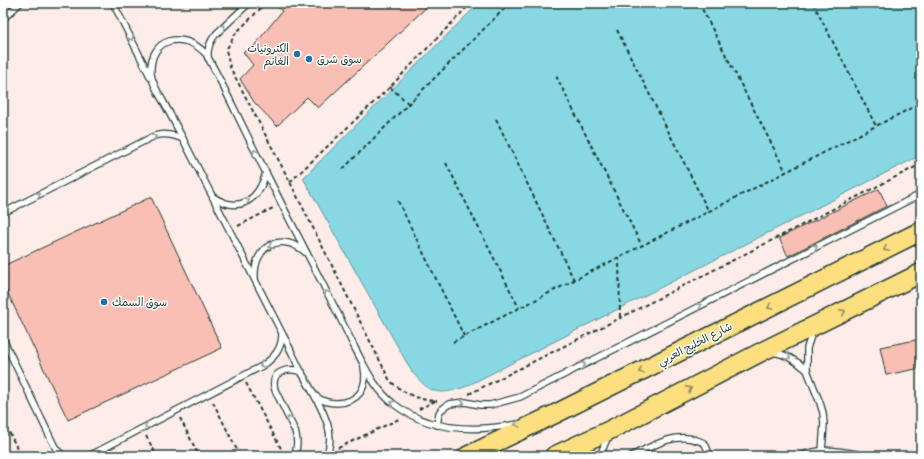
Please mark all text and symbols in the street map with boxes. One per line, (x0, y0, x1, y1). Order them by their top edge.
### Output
one-way arrow (218, 25, 225, 32)
one-way arrow (126, 34, 134, 41)
place label: الكترونيات الغانم (247, 42, 289, 70)
marker: الكترونيات الغانم (292, 49, 302, 59)
place label: سوق شرق (317, 53, 362, 67)
marker: سوق شرق (304, 54, 314, 64)
one-way arrow (151, 134, 158, 142)
one-way arrow (252, 149, 260, 156)
one-way arrow (34, 192, 41, 200)
one-way arrow (243, 198, 250, 206)
one-way arrow (268, 241, 275, 249)
one-way arrow (883, 244, 890, 251)
one-way arrow (811, 245, 818, 252)
one-way arrow (324, 290, 332, 297)
place label: سوق السمك (112, 296, 167, 310)
marker: سوق السمك (99, 297, 109, 307)
one-way arrow (767, 302, 774, 309)
one-way arrow (695, 303, 702, 311)
one-way arrow (838, 309, 846, 317)
street label: شارع الخليج العربي (656, 320, 736, 372)
one-way arrow (783, 352, 791, 360)
one-way arrow (260, 360, 267, 367)
one-way arrow (579, 362, 586, 370)
one-way arrow (638, 366, 645, 374)
one-way arrow (685, 386, 692, 394)
one-way arrow (459, 399, 465, 407)
one-way arrow (391, 401, 398, 408)
one-way arrow (287, 416, 294, 423)
one-way arrow (514, 419, 520, 427)
one-way arrow (144, 421, 152, 428)

